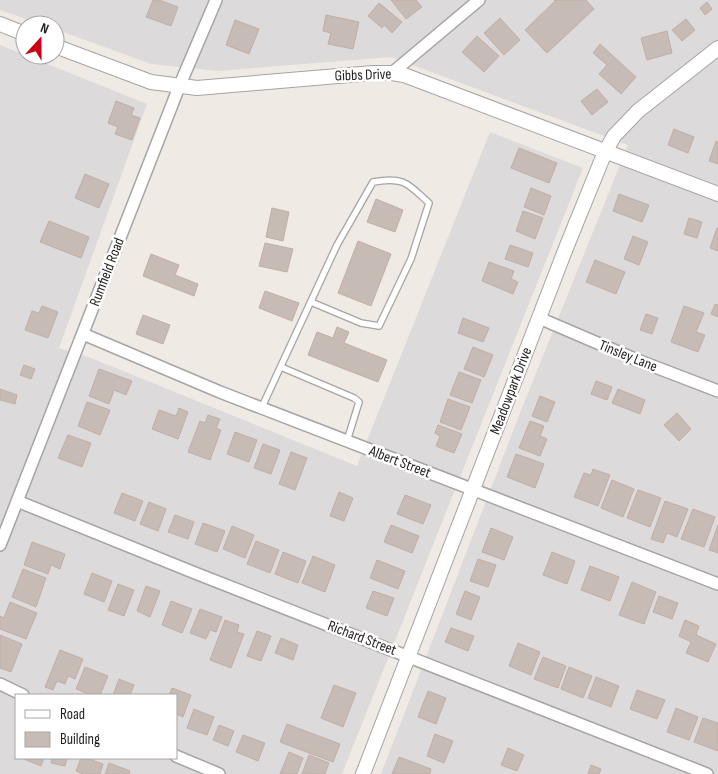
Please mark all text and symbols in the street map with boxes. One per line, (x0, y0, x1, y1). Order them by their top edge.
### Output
north arrow (15, 15, 65, 65)
text: N (38, 19, 51, 38)
street label: Gibbs Drive (334, 65, 392, 85)
street label: Rumfield Road (85, 235, 129, 309)
street label: Tinsley Lane (596, 336, 660, 376)
street label: Meadowpark Drive (486, 345, 536, 437)
street label: Albert Street (365, 441, 434, 483)
street label: Richard Street (325, 616, 400, 660)
legend (15, 694, 178, 759)
text: Road (60, 705, 85, 724)
text: Building (60, 730, 100, 749)

